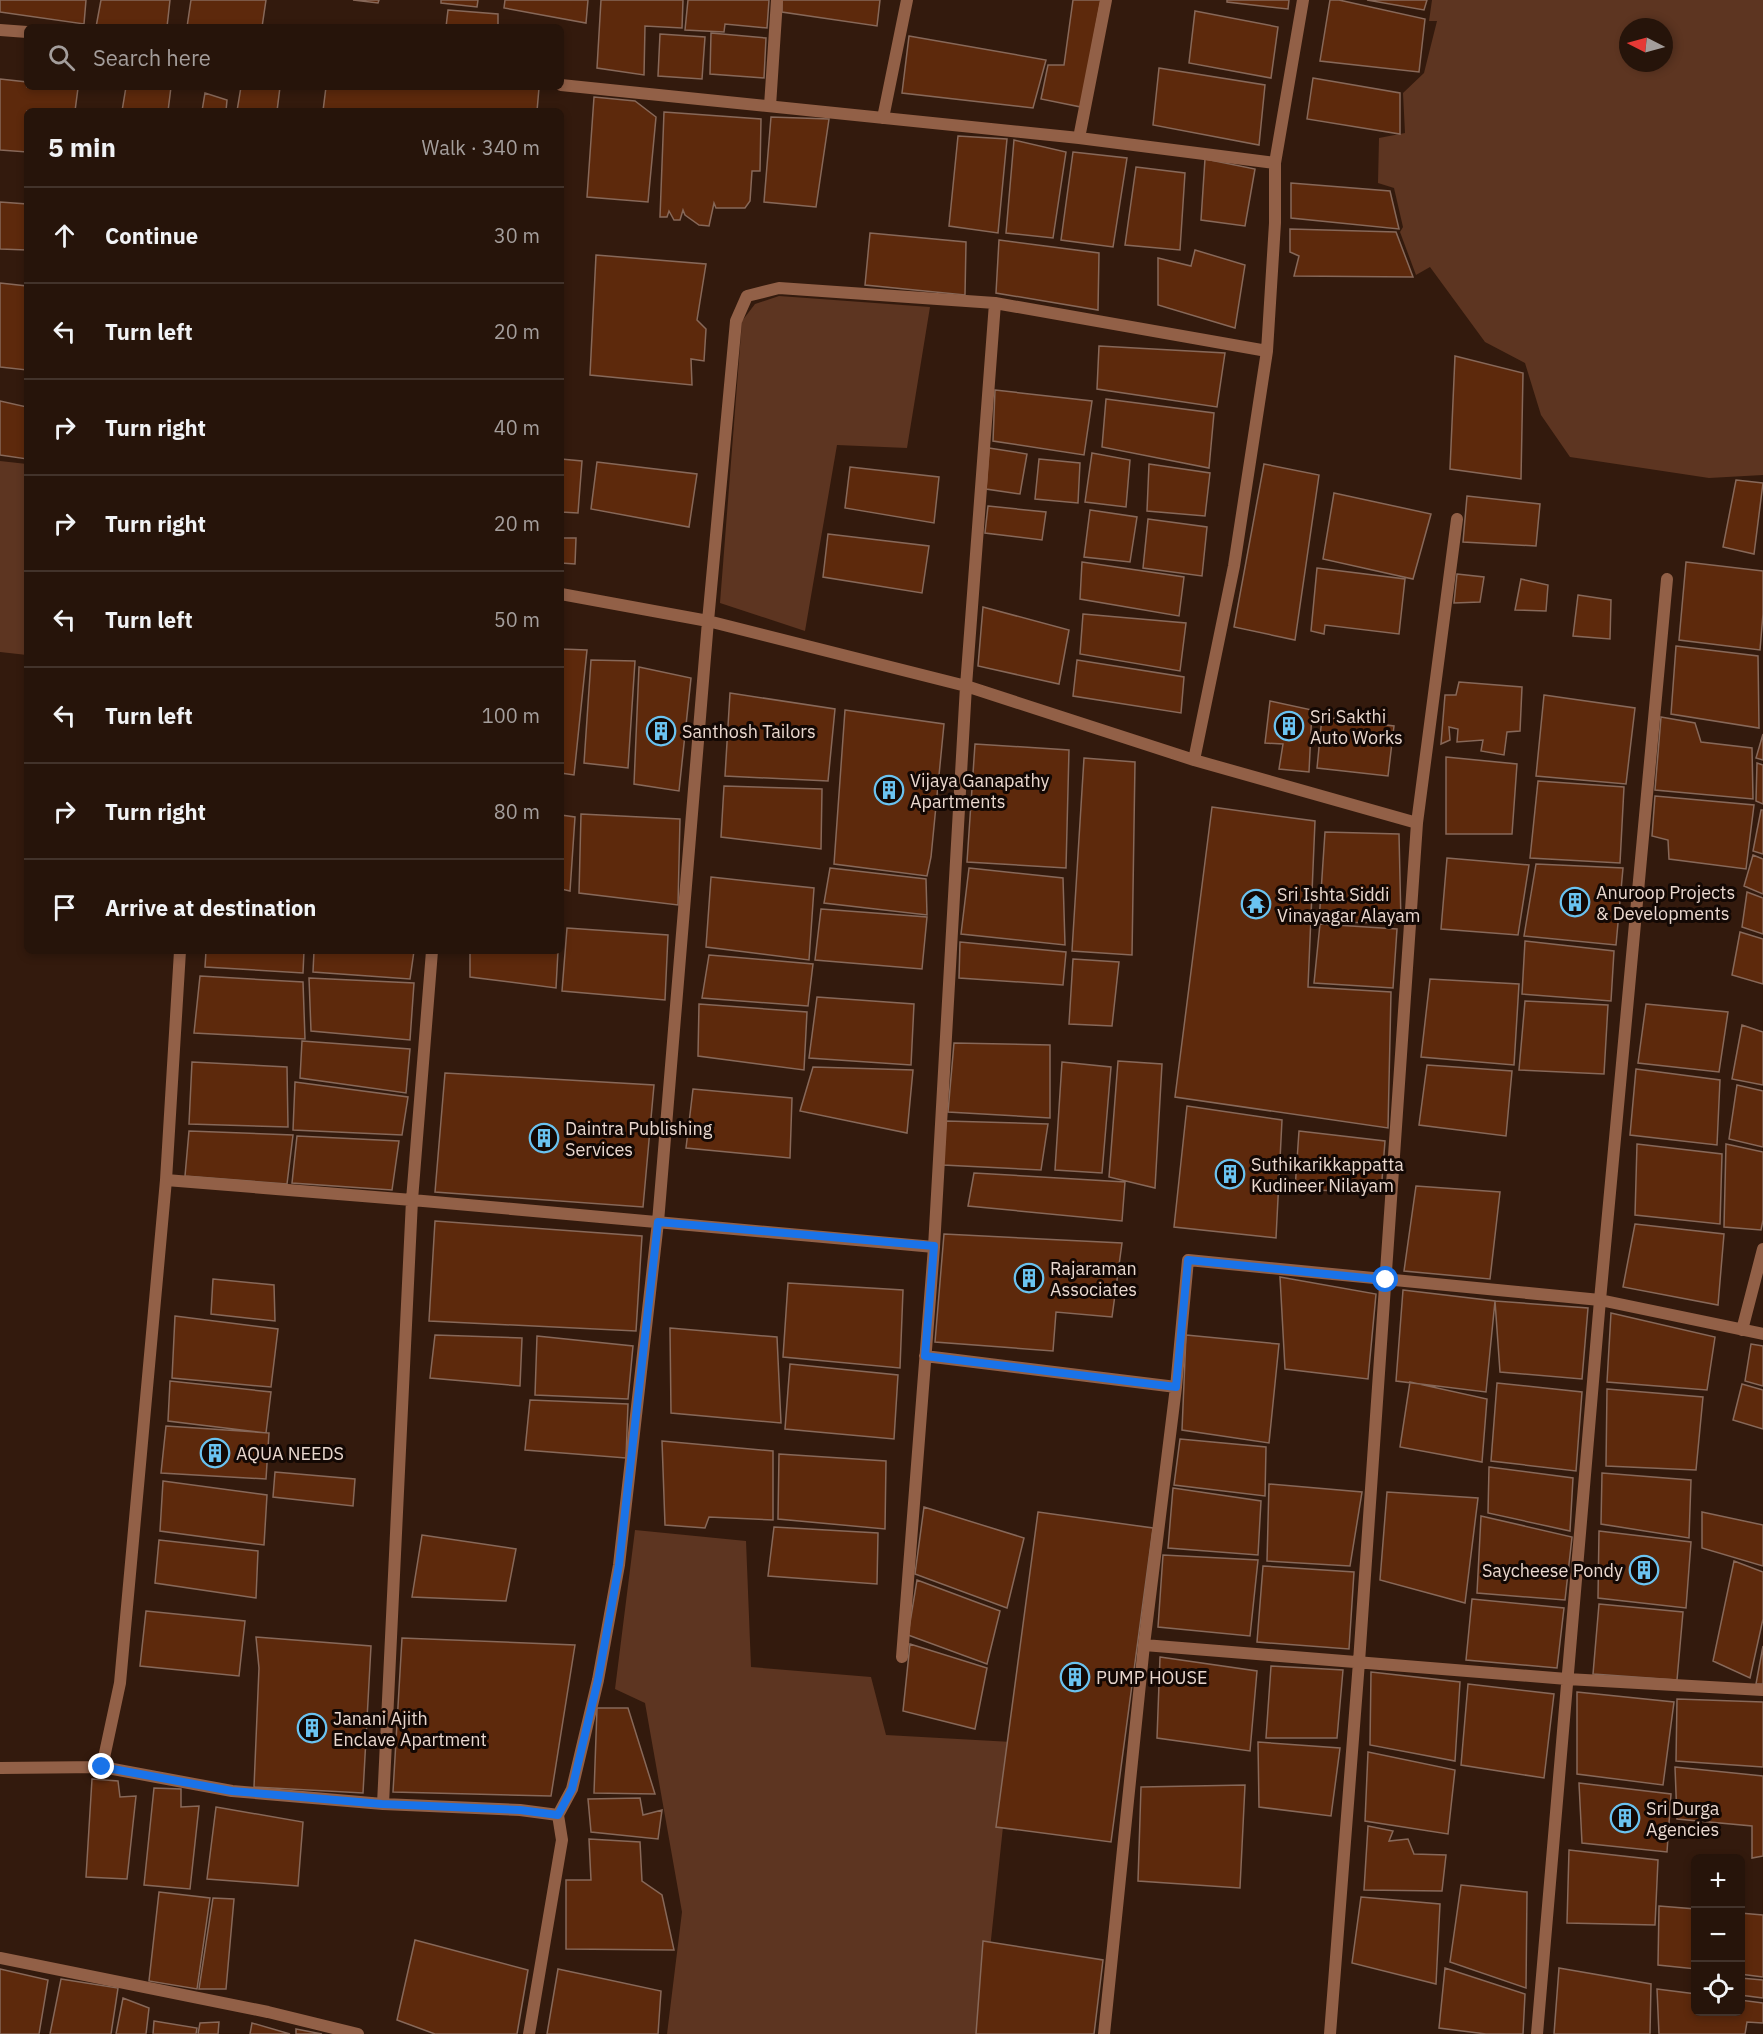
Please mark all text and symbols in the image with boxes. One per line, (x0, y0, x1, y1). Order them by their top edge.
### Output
north arrow (1619, 18, 1673, 72)
search box (24, 24, 564, 90)
icon: search (45, 41, 78, 74)
text: Search here (93, 43, 211, 72)
text: 5 min (48, 130, 116, 164)
text: Walk · 340 m (422, 134, 540, 161)
icon: ahead (48, 219, 81, 252)
text: Continue (105, 221, 198, 250)
text: 30 m (494, 222, 540, 249)
icon: left (48, 315, 81, 348)
text: Turn left (105, 317, 193, 346)
text: 20 m (494, 318, 540, 345)
icon: right (48, 411, 81, 444)
text: Turn right (105, 413, 206, 442)
text: 40 m (494, 414, 540, 441)
icon: right (48, 507, 81, 540)
text: Turn right (105, 509, 206, 538)
text: 20 m (494, 510, 540, 537)
icon: left (48, 603, 81, 636)
text: Turn left (105, 605, 193, 634)
text: 50 m (494, 606, 540, 633)
icon: left (48, 699, 81, 732)
text: Turn left (105, 701, 193, 730)
text: 100 m (482, 702, 540, 729)
place label: Sri Sakthi Auto Works (1310, 705, 1403, 749)
building icon: Sri Sakthi Auto Works (1273, 710, 1305, 742)
building icon: Santhosh Tailors (645, 715, 677, 747)
place label: Santhosh Tailors (682, 720, 816, 743)
place label: Vijaya Ganapathy Apartments (910, 769, 1049, 813)
building icon: Vijaya Ganapathy Apartments (873, 774, 905, 806)
icon: right (48, 795, 81, 828)
text: Turn right (105, 797, 206, 826)
text: 80 m (494, 798, 540, 825)
place label: Anuroop Projects & Developments (1596, 881, 1735, 925)
place label: Sri Ishta Siddi Vinayagar Alayam (1277, 883, 1420, 927)
building icon: Anuroop Projects & Developments (1559, 886, 1591, 918)
temple icon: Sri Ishta Siddi Vinayagar Alayam (1240, 888, 1272, 920)
icon: arrive (48, 891, 81, 924)
text: Arrive at destination (105, 893, 316, 922)
place label: Daintra Publishing Services (565, 1117, 713, 1161)
building icon: Daintra Publishing Services (528, 1122, 560, 1154)
place label: Suthikarikkappatta Kudineer Nilayam (1251, 1153, 1404, 1197)
building icon: Suthikarikkappatta Kudineer Nilayam (1214, 1158, 1246, 1190)
place label: Rajaraman Associates (1050, 1257, 1137, 1301)
building icon: Rajaraman Associates (1013, 1262, 1045, 1294)
route start (1372, 1266, 1398, 1292)
building icon: AQUA NEEDS (199, 1437, 231, 1469)
place label: AQUA NEEDS (236, 1442, 344, 1465)
building icon: Saycheese Pondy (1628, 1554, 1660, 1586)
place label: Saycheese Pondy (1482, 1559, 1623, 1582)
building icon: PUMP HOUSE (1059, 1661, 1091, 1693)
place label: PUMP HOUSE (1096, 1666, 1208, 1689)
place label: Janani Ajith Enclave Apartment (333, 1707, 487, 1751)
building icon: Janani Ajith Enclave Apartment (296, 1712, 328, 1744)
route end (88, 1753, 114, 1779)
place label: Sri Durga Agencies (1646, 1797, 1720, 1841)
building icon: Sri Durga Agencies (1609, 1802, 1641, 1834)
map controls (1691, 1854, 1745, 2016)
button: + (1691, 1854, 1745, 1908)
button: − (1691, 1908, 1745, 1962)
button: locate (1691, 1962, 1745, 2016)

